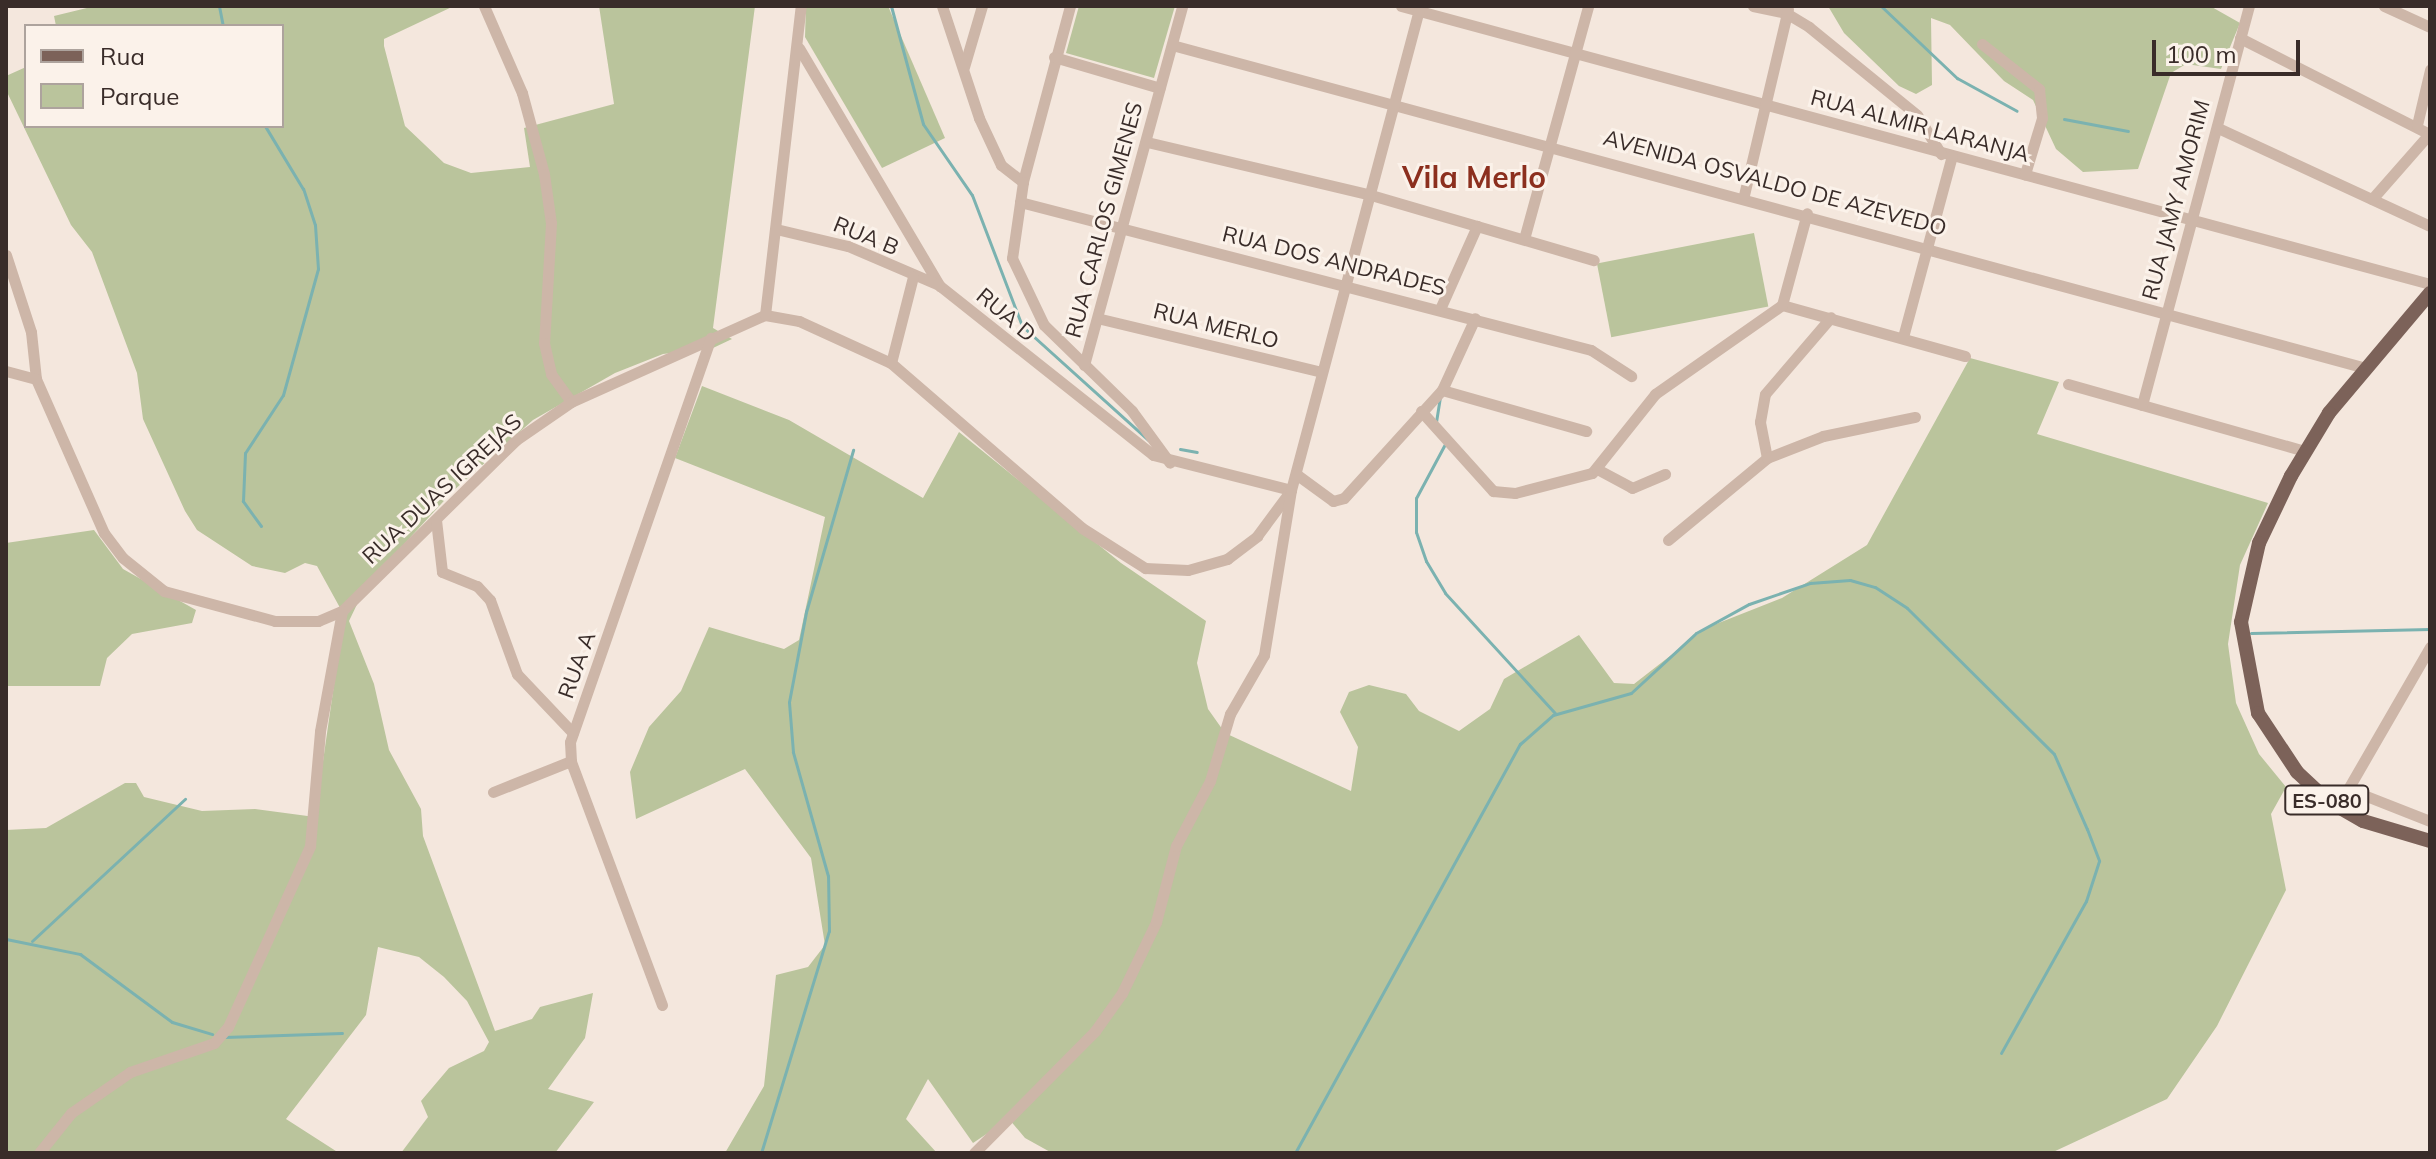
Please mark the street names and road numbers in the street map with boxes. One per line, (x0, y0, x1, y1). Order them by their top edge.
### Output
street label: RUA ALMIR LARANJA (1808, 84, 2032, 168)
street label: RUA JAMY AMORIM (2137, 97, 2215, 303)
street label: RUA CARLOS GIMENES (1060, 99, 1148, 341)
street label: AVENIDA OSVALDO DE AZEVEDO (1601, 124, 1949, 242)
street label: RUA B (830, 211, 902, 261)
street label: RUA DOS ANDRADES (1220, 220, 1448, 302)
street label: RUA D (971, 283, 1041, 347)
street label: RUA MERLO (1151, 298, 1281, 354)
street label: RUA DUAS IGREJAS (357, 408, 527, 570)
street label: RUA A (553, 628, 601, 702)
road number: ES-080 (2283, 784, 2371, 816)

